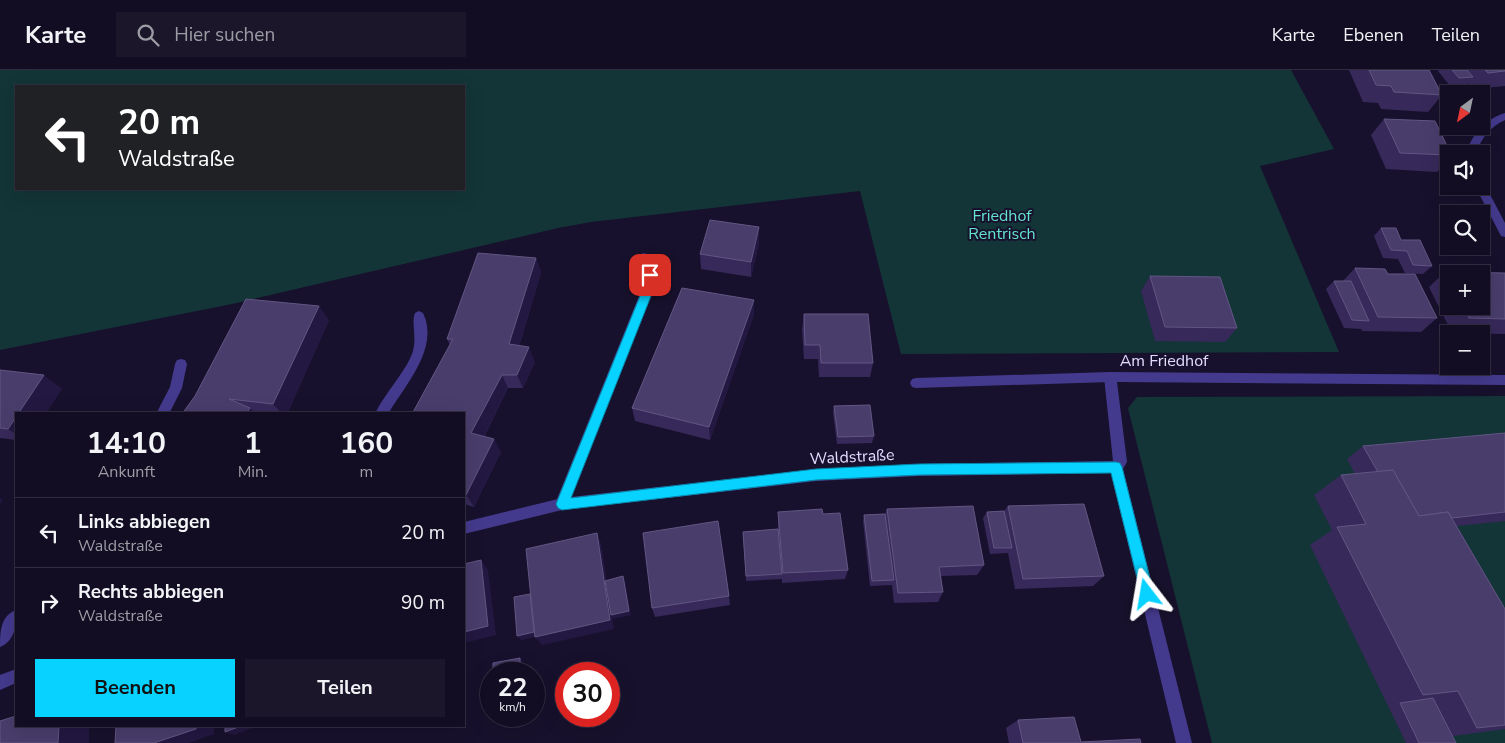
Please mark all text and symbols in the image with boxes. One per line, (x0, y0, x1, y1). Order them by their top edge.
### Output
search box (116, 12, 466, 57)
text: Karte (25, 19, 86, 51)
icon: search (134, 21, 162, 49)
text: Hier suchen (174, 22, 275, 48)
text: Karte (1272, 23, 1315, 47)
text: Ebenen (1343, 23, 1404, 47)
text: Teilen (1432, 23, 1480, 47)
north arrow (1440, 85, 1490, 135)
map controls (1440, 85, 1490, 375)
text: 20 m (118, 99, 200, 146)
icon: left (35, 105, 100, 170)
text: Waldstraße (118, 144, 235, 174)
button: sound (1440, 145, 1490, 195)
park label: Friedhof Rentrisch (968, 205, 1036, 245)
button: search (1440, 205, 1490, 255)
pin (629, 254, 671, 296)
icon: arrive (636, 261, 664, 289)
button: + (1440, 265, 1490, 315)
button: − (1440, 325, 1490, 375)
street label: Am Friedhof (1120, 350, 1209, 372)
text: 14:10 (87, 423, 166, 464)
text: 1 (244, 423, 262, 464)
text: 160 (339, 423, 393, 464)
street label: Waldstraße (809, 444, 895, 470)
text: Ankunft (98, 461, 155, 483)
text: Min. (238, 461, 268, 483)
text: m (360, 461, 373, 483)
text: Links abbiegen (78, 509, 210, 535)
icon: left (35, 519, 63, 547)
text: 20 m (401, 520, 445, 546)
text: Waldstraße (78, 535, 163, 557)
position arrow (1120, 567, 1172, 619)
text: Rechts abbiegen (78, 579, 224, 605)
icon: right (35, 589, 63, 617)
text: 90 m (401, 590, 445, 616)
text: Waldstraße (78, 605, 163, 627)
button: Beenden (35, 659, 235, 717)
button: Teilen (245, 659, 445, 717)
speed limit sign: 30 (555, 662, 620, 727)
text: 22 (497, 671, 528, 705)
text: km/h (499, 699, 526, 715)

